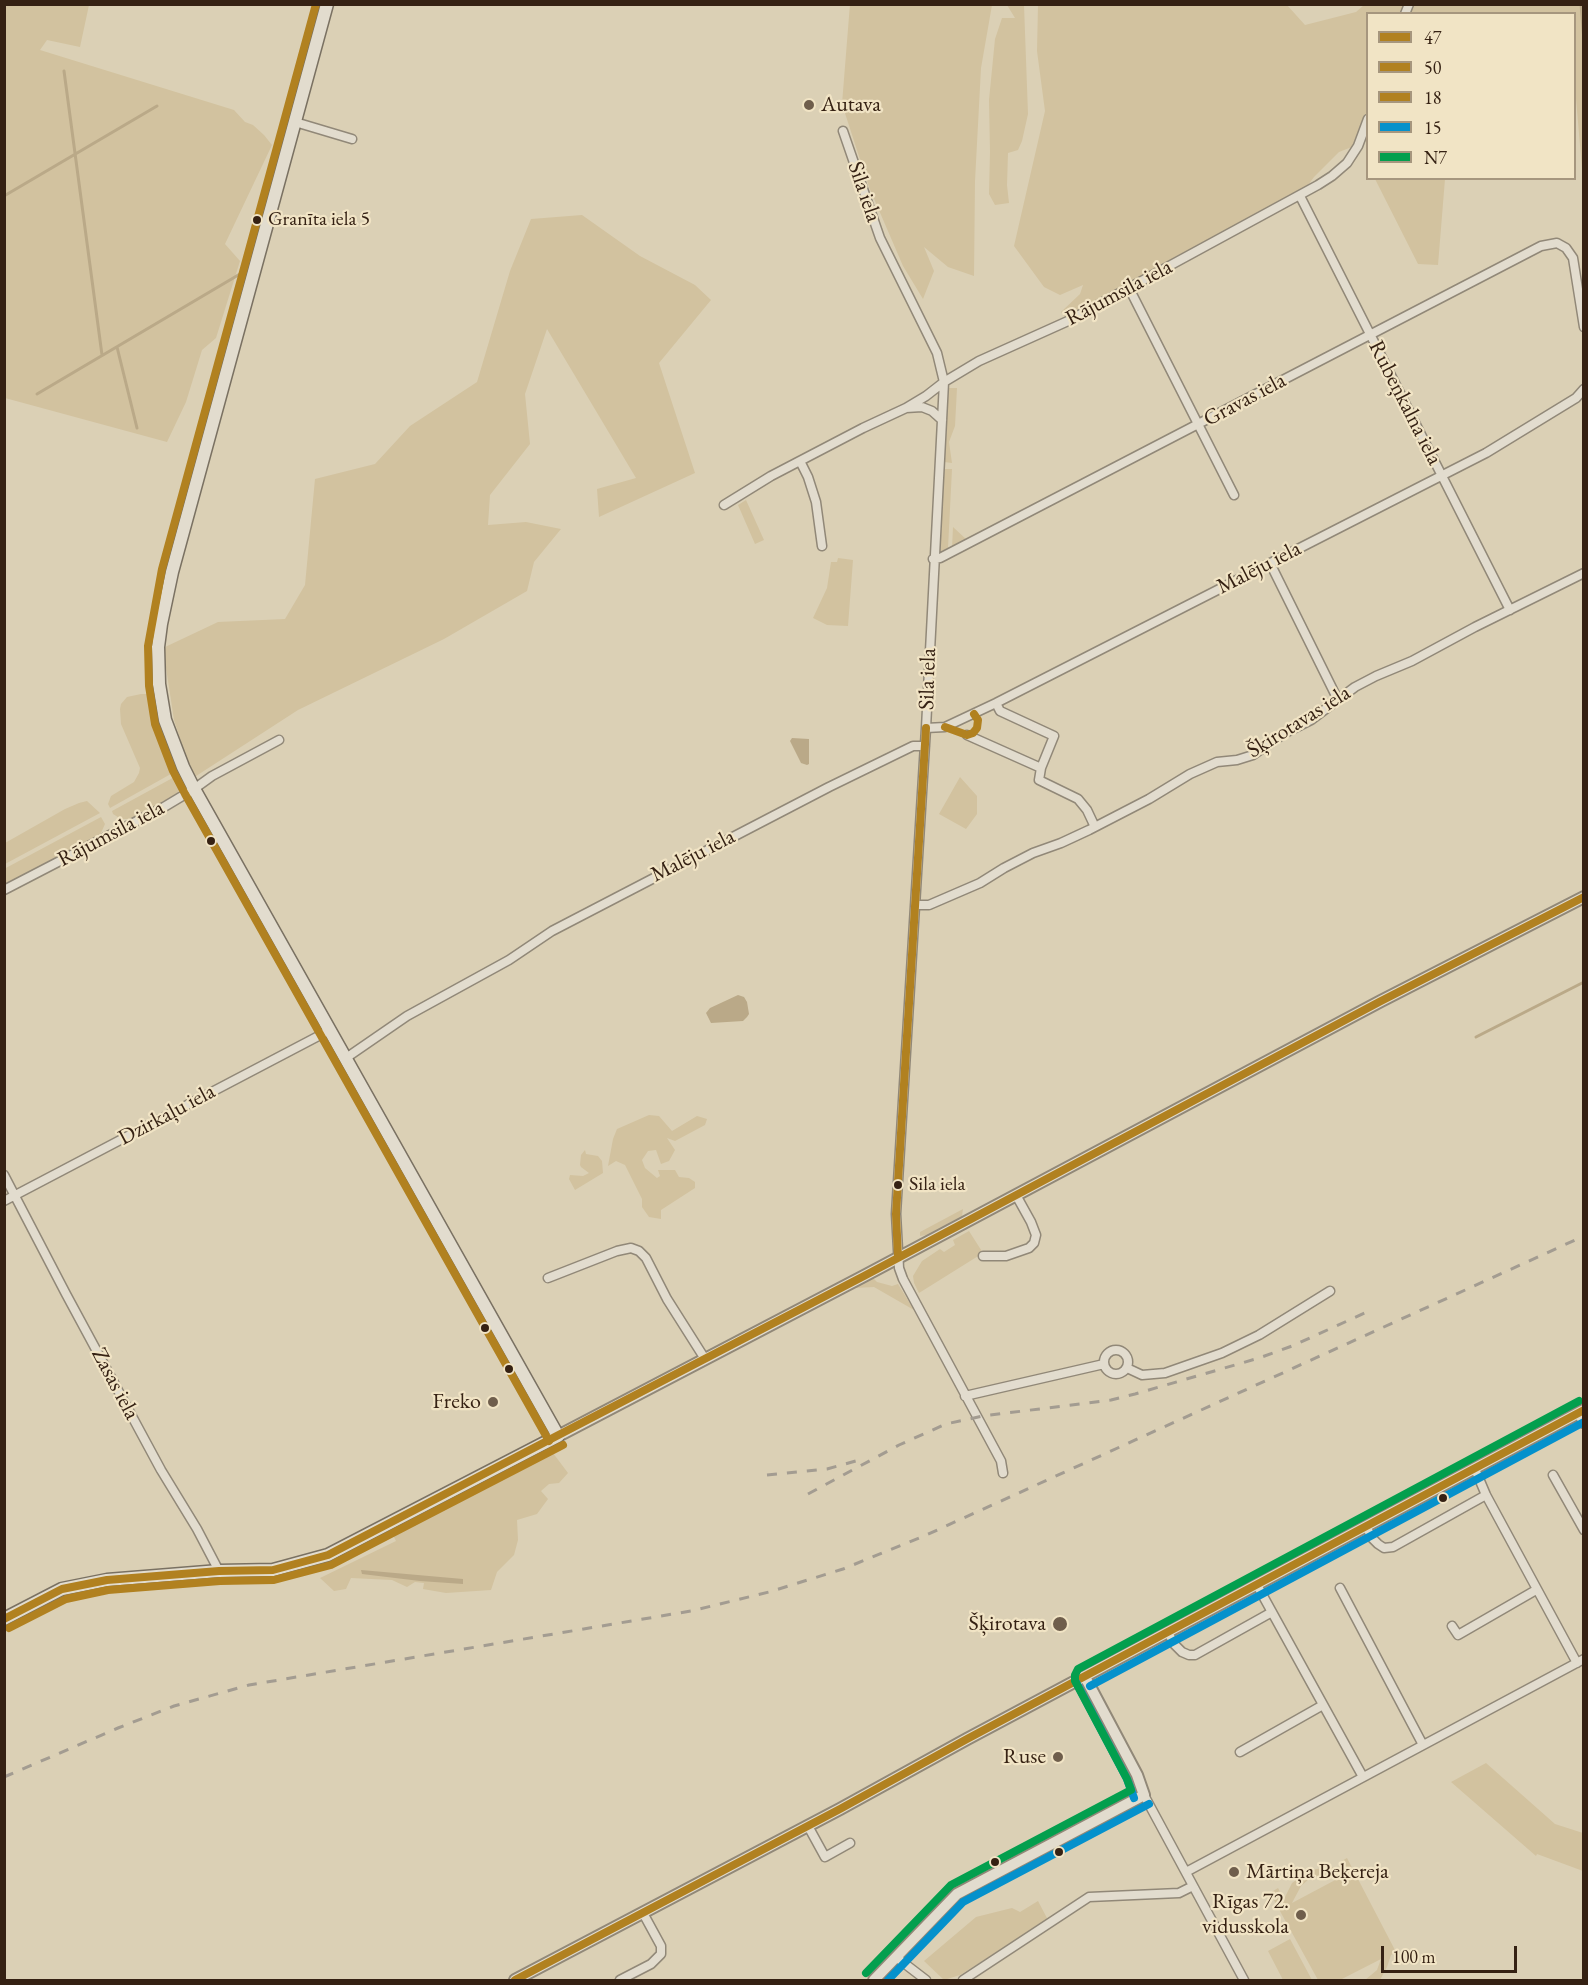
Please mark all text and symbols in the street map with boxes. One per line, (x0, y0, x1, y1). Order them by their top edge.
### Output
legend (1366, 12, 1576, 180)
text: 47 (1424, 26, 1441, 49)
text: 50 (1424, 56, 1441, 79)
text: 18 (1424, 86, 1441, 109)
place label: Autava (821, 92, 881, 118)
marker: Autava (802, 98, 816, 112)
text: 15 (1424, 116, 1441, 139)
text: N7 (1424, 146, 1447, 169)
street label: Sila iela (841, 158, 887, 226)
place label: Granīta iela 5 (268, 208, 370, 232)
marker: Granīta iela 5 (251, 214, 263, 226)
street label: Rājumsila iela (1061, 254, 1177, 332)
street label: Rubeņkalna iela (1362, 336, 1448, 470)
street label: Gravas iela (1199, 367, 1291, 433)
street label: Malēju iela (1212, 536, 1306, 600)
street label: Sila iela (914, 648, 942, 710)
street label: Šķirotavas iela (1242, 680, 1356, 764)
street label: Rājumsila iela (53, 795, 169, 873)
street label: Malēju iela (646, 824, 740, 888)
unlabelled marker (205, 835, 217, 847)
street label: Dzirkaļu iela (114, 1078, 220, 1152)
place label: Sila iela (909, 1173, 965, 1197)
marker: Sila iela (892, 1179, 904, 1191)
unlabelled marker (479, 1322, 491, 1334)
street label: Zasas iela (85, 1344, 145, 1424)
unlabelled marker (503, 1363, 515, 1375)
place label: Freko (433, 1389, 481, 1415)
marker: Freko (486, 1395, 500, 1409)
unlabelled marker (1437, 1492, 1449, 1504)
place label: Šķirotava (968, 1611, 1046, 1637)
marker: Šķirotava (1051, 1615, 1069, 1633)
place label: Ruse (1003, 1744, 1046, 1770)
marker: Ruse (1051, 1750, 1065, 1764)
unlabelled marker (1053, 1846, 1065, 1858)
unlabelled marker (989, 1856, 1001, 1868)
place label: Mārtiņa Beķereja (1246, 1859, 1389, 1885)
marker: Mārtiņa Beķereja (1227, 1865, 1241, 1879)
place label: Rīgas 72. vidusskola (1202, 1889, 1289, 1940)
marker: Rīgas 72. vidusskola (1294, 1908, 1308, 1922)
scale bar (1384, 1934, 1520, 1972)
text: 100 m (1392, 1945, 1436, 1968)

